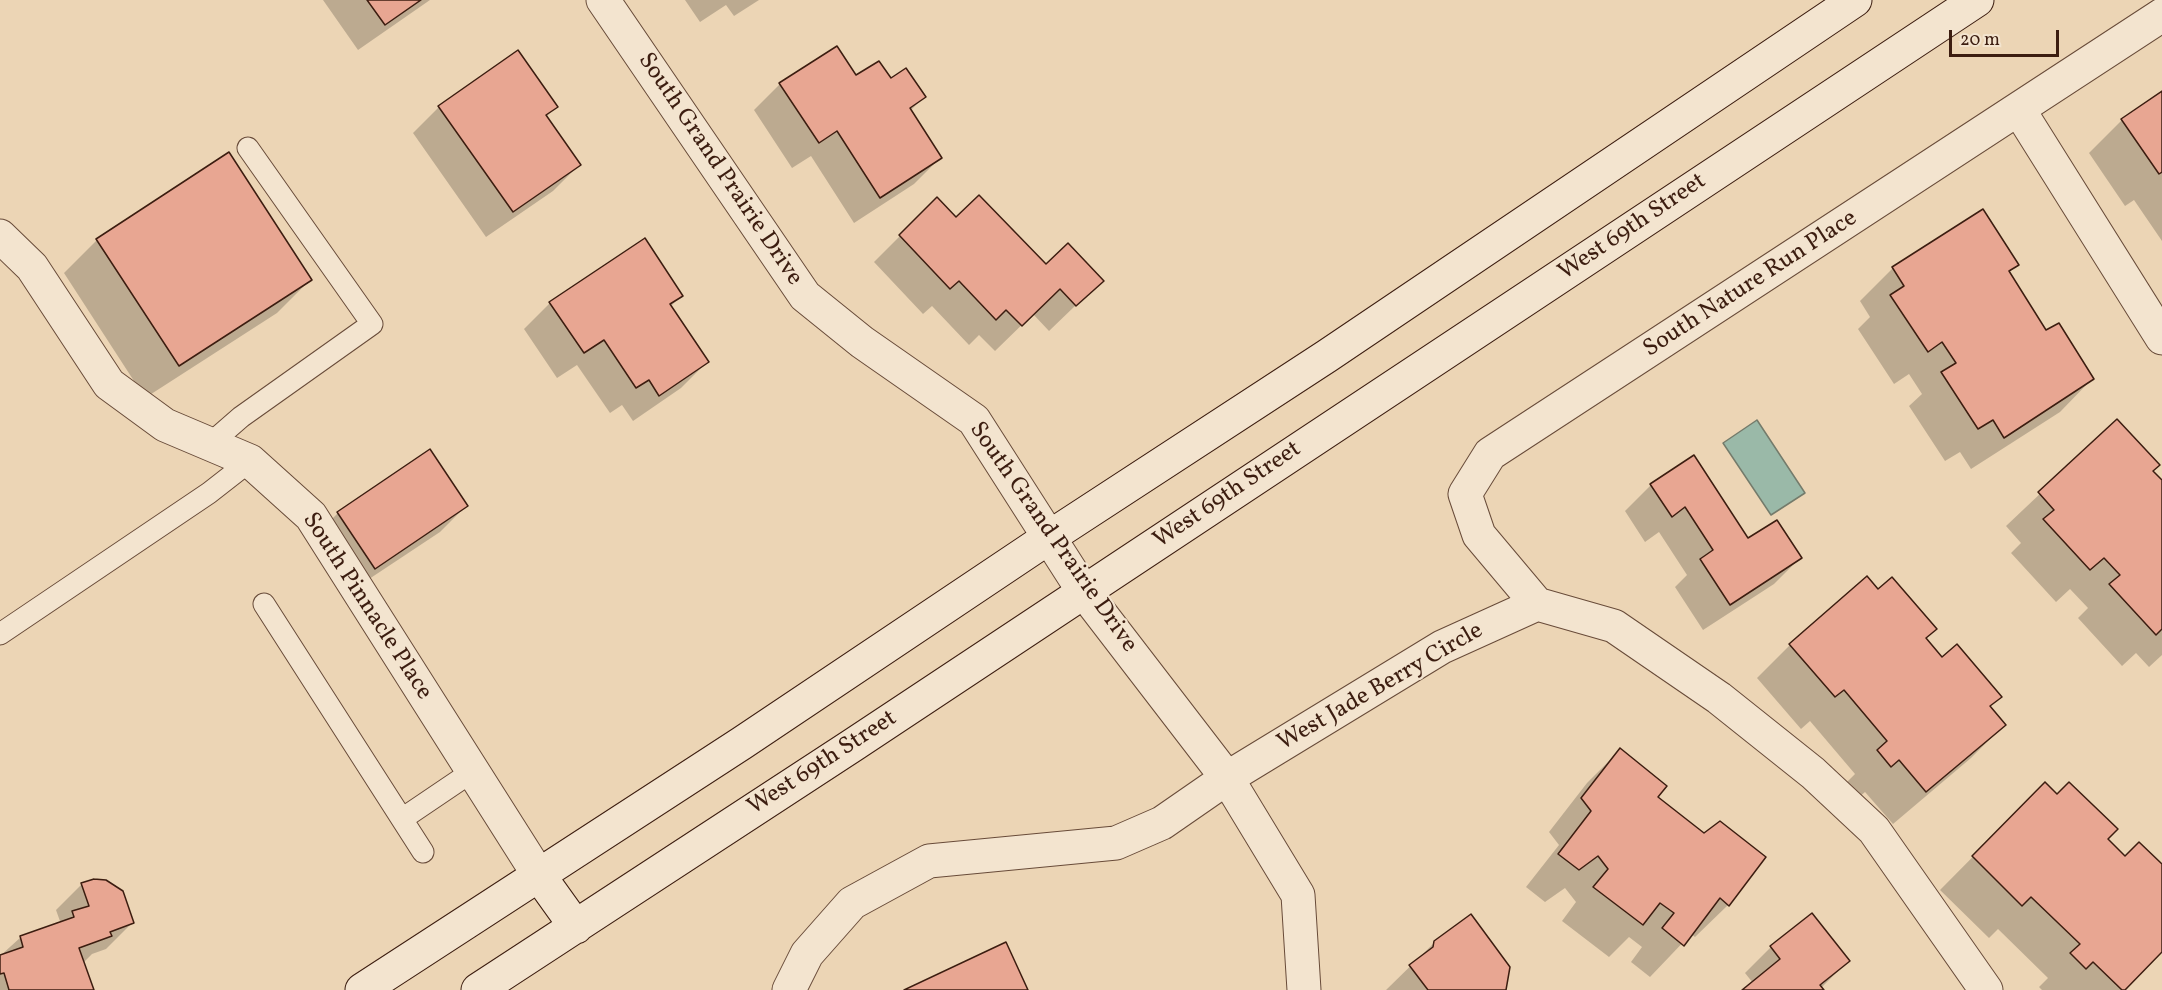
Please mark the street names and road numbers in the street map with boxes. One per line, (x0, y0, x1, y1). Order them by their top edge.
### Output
street label: South Grand Prairie Drive (630, 48, 808, 292)
street label: West 69th Street (1554, 168, 1712, 288)
street label: South Nature Run Place (1639, 205, 1863, 365)
street label: South Grand Prairie Drive (961, 417, 1143, 659)
street label: West 69th Street (1149, 436, 1307, 556)
street label: South Pinnacle Place (295, 508, 437, 706)
street label: West Jade Berry Circle (1273, 617, 1489, 759)
street label: West 69th Street (743, 705, 903, 823)

